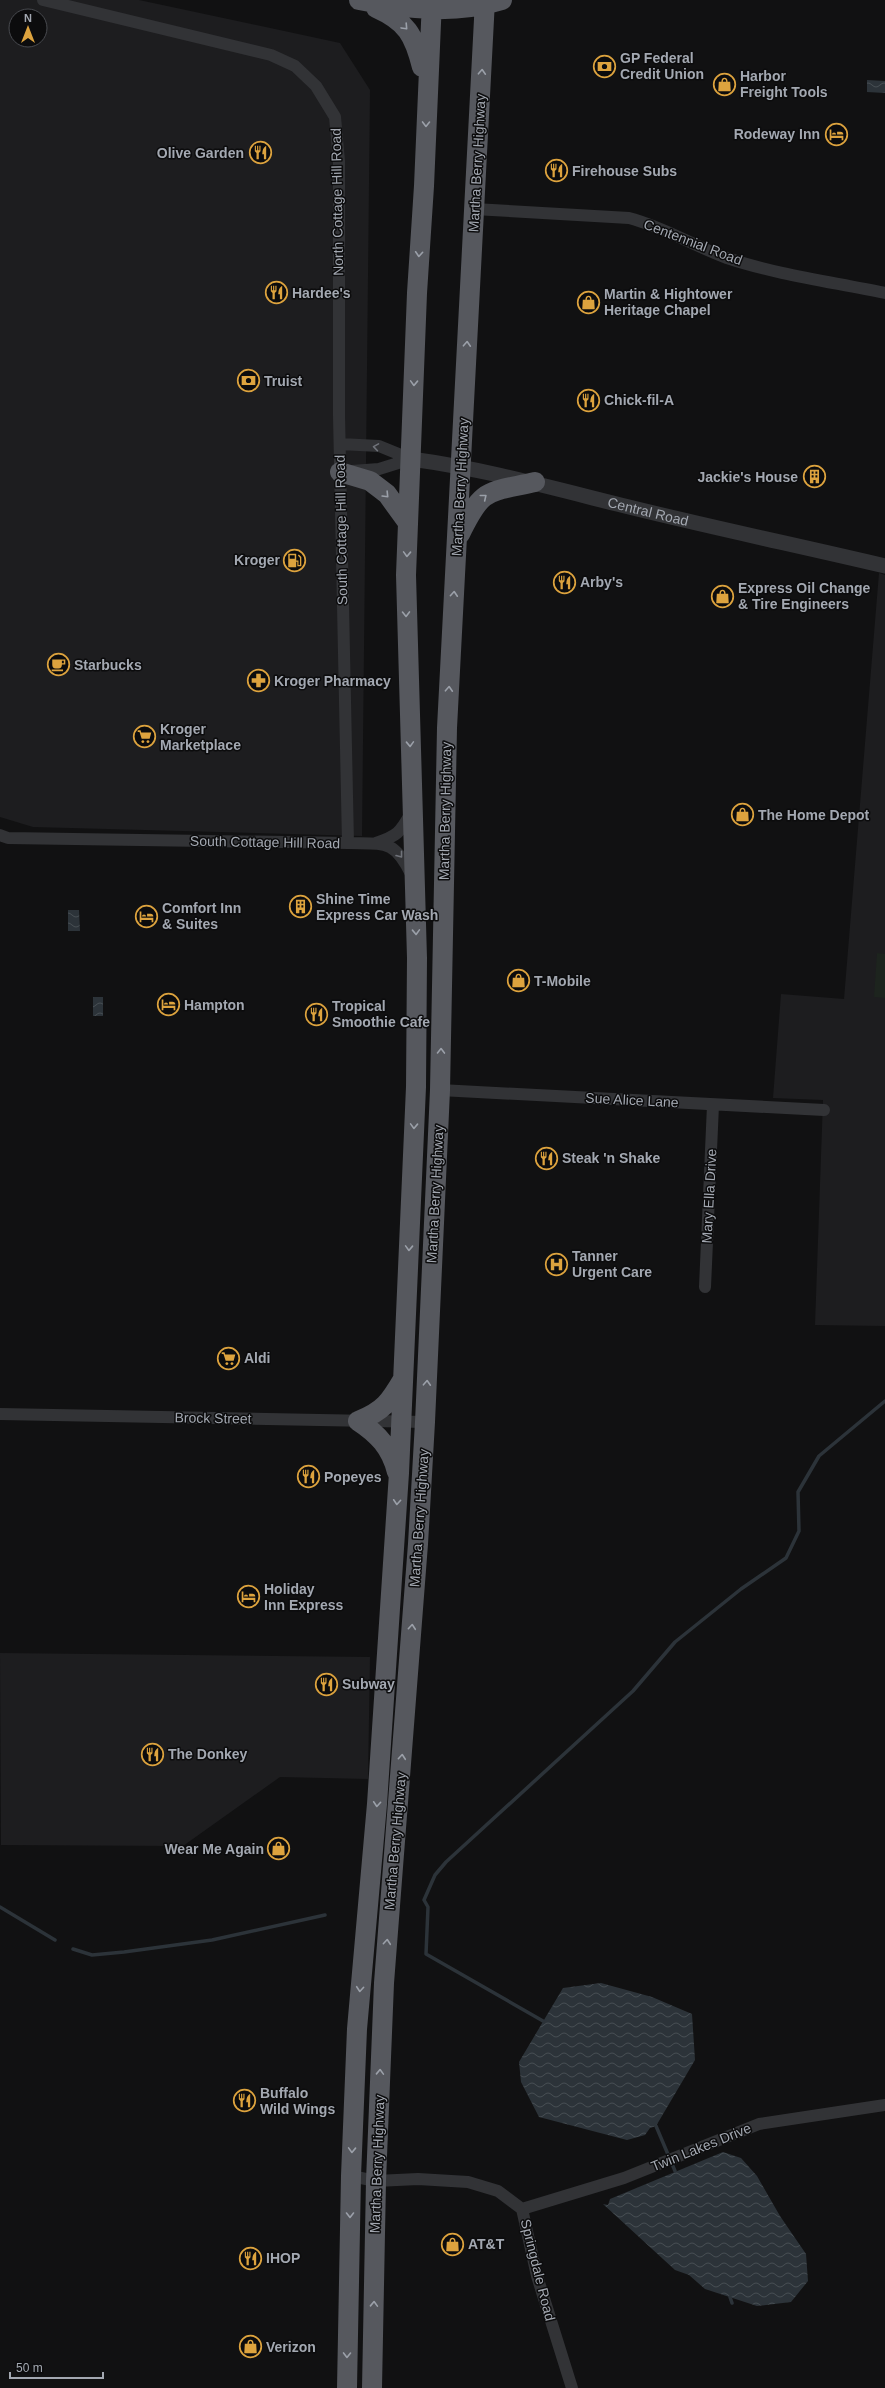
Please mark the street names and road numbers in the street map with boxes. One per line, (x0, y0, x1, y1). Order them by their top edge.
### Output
street label: Martha Berry Highway (465, 93, 489, 233)
street label: North Cottage Hill Road (328, 128, 346, 276)
street label: Centennial Road (641, 216, 745, 268)
street label: Martha Berry Highway (448, 417, 472, 557)
street label: South Cottage Hill Road (332, 455, 350, 605)
street label: Central Road (606, 494, 690, 529)
street label: Martha Berry Highway (436, 742, 454, 880)
street label: South Cottage Hill Road (190, 833, 340, 851)
street label: Sue Alice Lane (585, 1090, 679, 1110)
street label: Martha Berry Highway (423, 1124, 447, 1264)
street label: Mary Ella Drive (699, 1148, 719, 1244)
street label: Brock Street (174, 1409, 252, 1427)
street label: Martha Berry Highway (406, 1448, 432, 1588)
street label: Martha Berry Highway (381, 1771, 409, 1911)
street label: Martha Berry Highway (367, 2095, 387, 2233)
street label: Twin Lakes Drive (649, 2120, 754, 2174)
street label: Springdale Road (518, 2217, 558, 2323)

